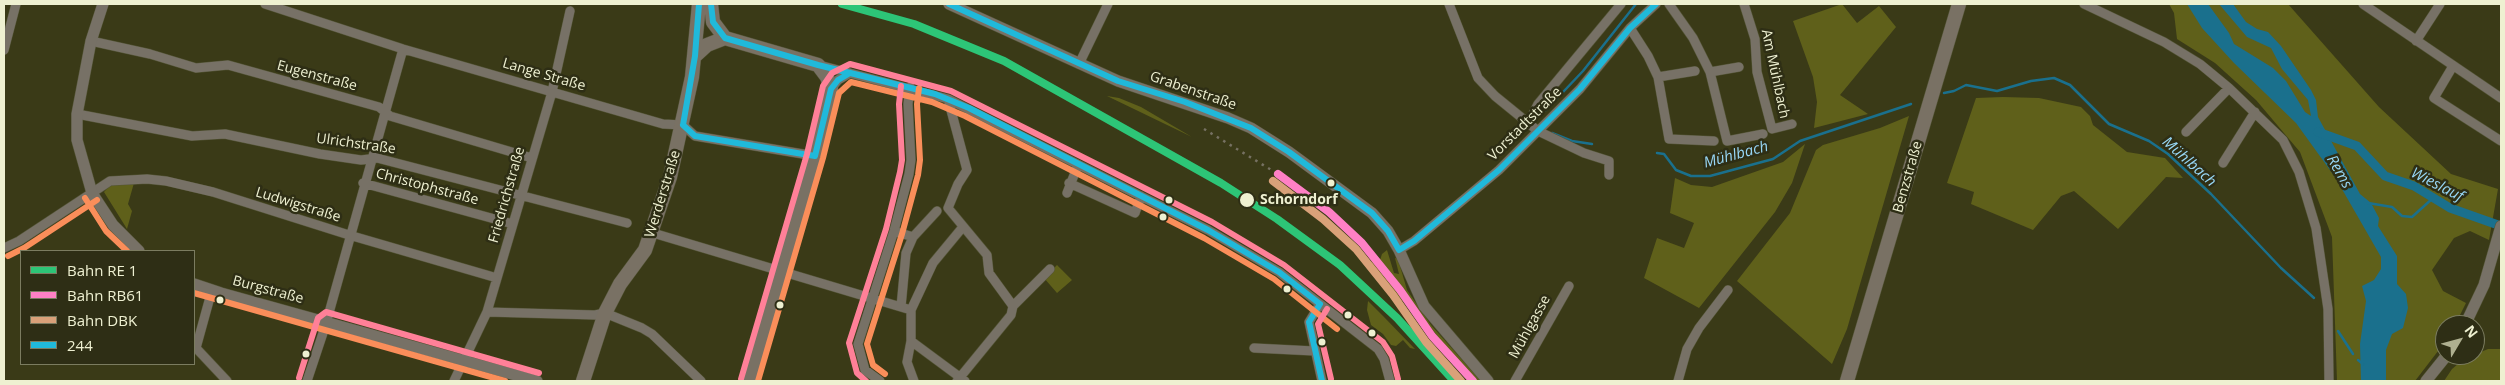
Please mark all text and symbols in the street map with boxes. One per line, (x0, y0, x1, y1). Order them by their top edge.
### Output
street label: Am Mühlbach (1757, 28, 1793, 120)
street label: Lange Straße (501, 55, 587, 95)
street label: Eugenstraße (275, 57, 359, 95)
street label: Grabenstraße (1148, 68, 1238, 114)
street label: Vorstadtstraße (1485, 84, 1565, 164)
street label: Ulrichstraße (315, 130, 397, 158)
water label: Mühlbach (2158, 133, 2220, 191)
water label: Mühlbach (1702, 138, 1770, 172)
street label: Benzstraße (1890, 139, 1926, 215)
street label: Friedrichstraße (485, 145, 529, 245)
street label: Werderstraße (642, 148, 684, 240)
water label: Rems (2322, 152, 2356, 192)
water label: Wieslauf (2408, 164, 2466, 206)
street label: Christophstraße (374, 165, 480, 209)
unlabelled marker (1326, 178, 1336, 188)
street label: Ludwigstraße (253, 184, 343, 226)
marker: Schorndorf (1238, 191, 1256, 209)
place label: Schorndorf (1260, 192, 1338, 208)
unlabelled marker (1164, 195, 1174, 205)
unlabelled marker (1158, 212, 1168, 222)
legend (20, 250, 195, 365)
text: Bahn RE 1 (67, 260, 137, 280)
street label: Burgstraße (231, 272, 305, 308)
unlabelled marker (1282, 284, 1292, 294)
text: Bahn RB61 (67, 285, 143, 305)
street label: Mühlgasse (1506, 292, 1554, 362)
unlabelled marker (215, 295, 225, 305)
unlabelled marker (775, 300, 785, 310)
text: Bahn DBK (67, 310, 137, 330)
unlabelled marker (1343, 310, 1353, 320)
north arrow (2435, 315, 2485, 365)
text: N (2461, 321, 2483, 342)
unlabelled marker (1367, 328, 1377, 338)
text: 244 (67, 335, 93, 355)
unlabelled marker (1317, 337, 1327, 347)
unlabelled marker (301, 349, 311, 359)

